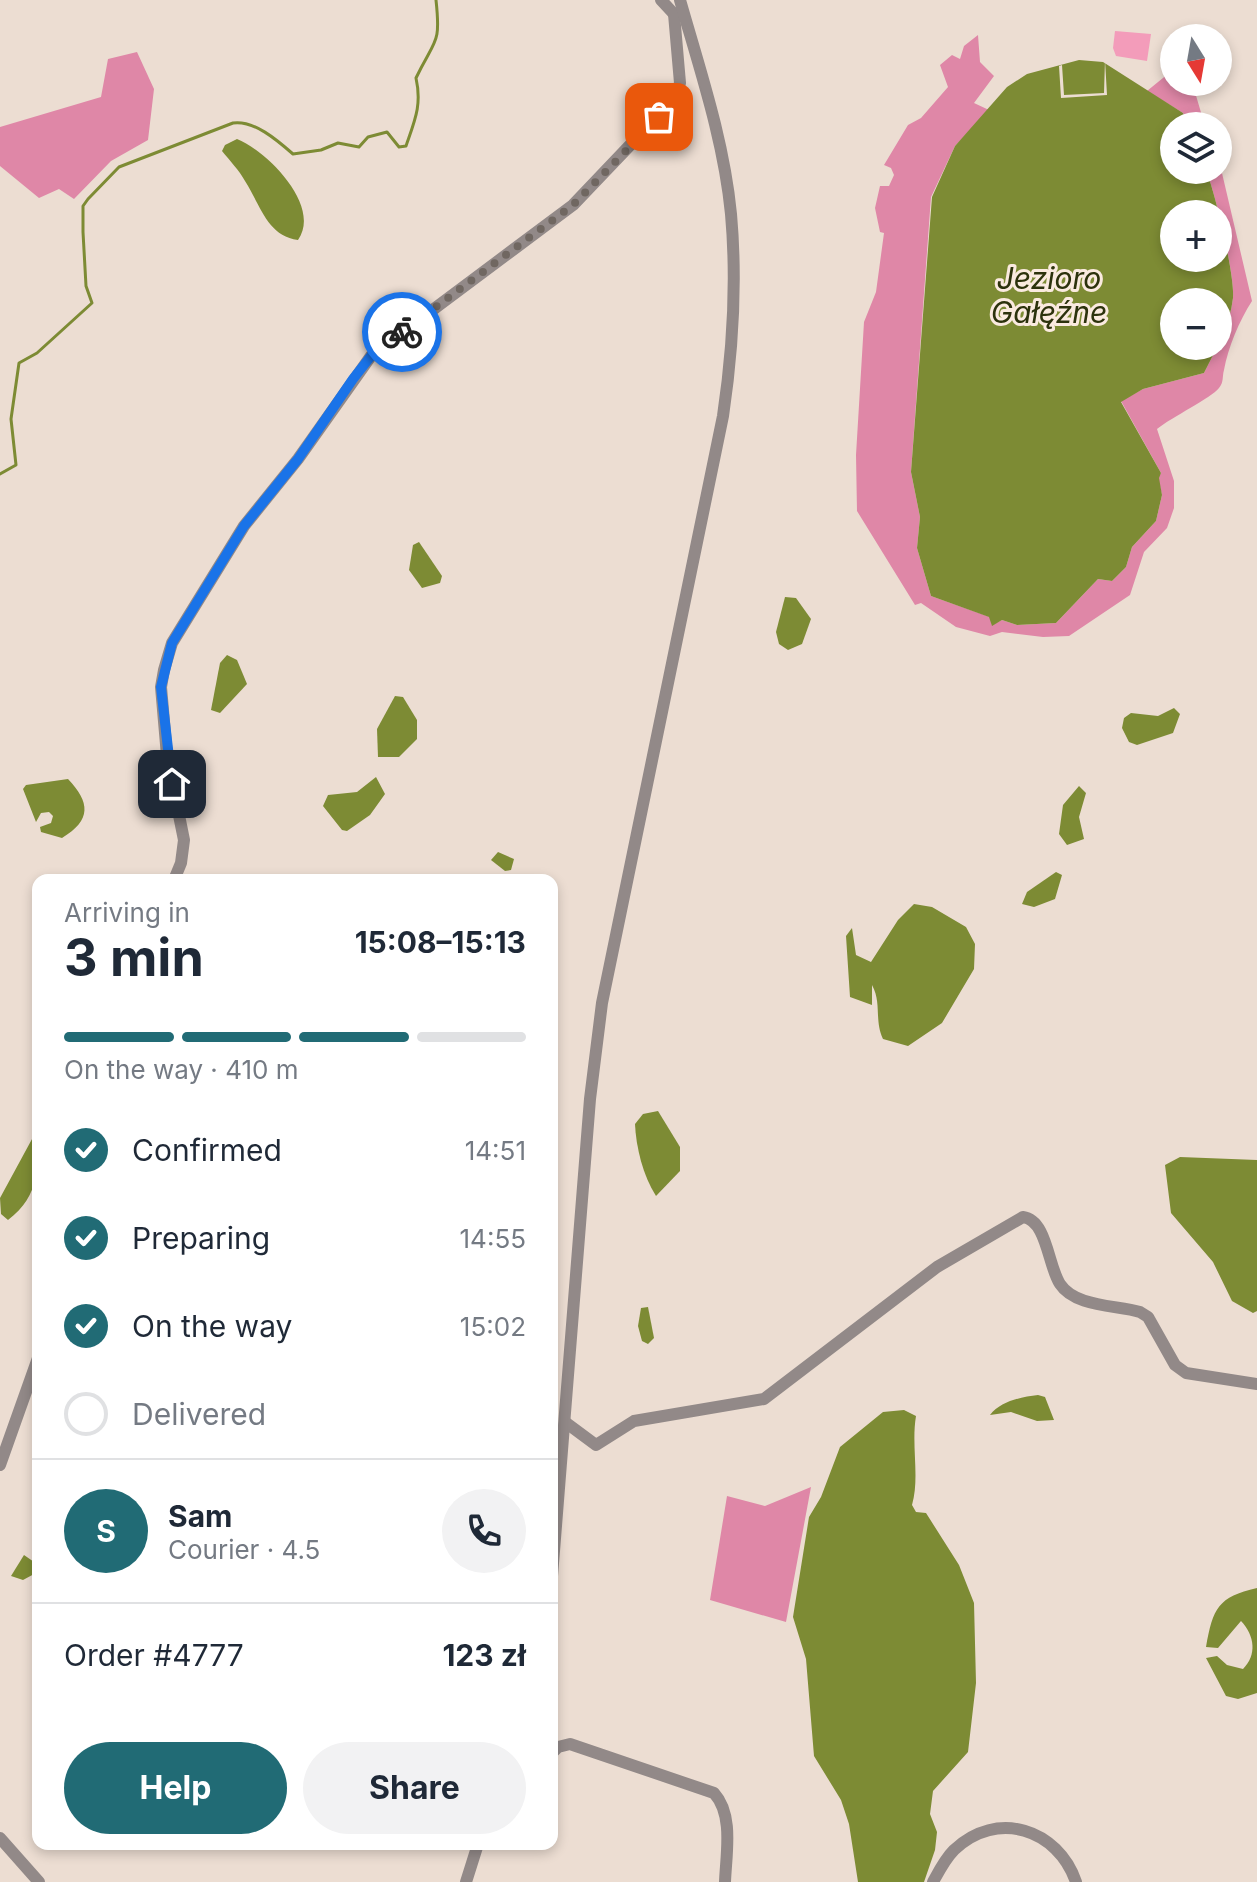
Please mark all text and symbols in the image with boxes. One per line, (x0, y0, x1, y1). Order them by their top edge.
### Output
north arrow (1160, 24, 1232, 96)
map controls (1160, 24, 1232, 360)
pin (625, 83, 693, 151)
icon: bag (637, 95, 681, 139)
button: layers (1160, 112, 1232, 184)
button: + (1160, 200, 1232, 272)
water label: Jezioro Gałęźne (991, 260, 1107, 330)
button: − (1160, 288, 1232, 360)
courier (362, 292, 442, 372)
icon: bike (380, 310, 424, 354)
pin (138, 750, 206, 818)
icon: home (150, 762, 194, 806)
text: Arriving in (64, 897, 190, 928)
text: 15:08–15:13 (355, 924, 526, 960)
text: 3 min (64, 926, 204, 989)
text: On the way · 410 m (64, 1054, 298, 1085)
icon: check (64, 1128, 108, 1172)
text: Confirmed (132, 1132, 282, 1168)
text: 14:51 (465, 1135, 526, 1166)
icon: check (64, 1216, 108, 1260)
text: Preparing (132, 1220, 270, 1256)
text: 14:55 (460, 1223, 526, 1254)
icon: check (64, 1304, 108, 1348)
text: On the way (132, 1308, 292, 1344)
text: 15:02 (460, 1311, 526, 1342)
text: Delivered (132, 1396, 266, 1432)
button: phone (442, 1489, 526, 1573)
text: Sam (168, 1498, 232, 1534)
text: S (96, 1513, 116, 1549)
text: Courier · 4.5 (168, 1534, 320, 1565)
text: Order #4777 (64, 1637, 244, 1673)
text: 123 zł (442, 1637, 526, 1673)
button: Help (64, 1742, 287, 1834)
button: Share (303, 1742, 526, 1834)

